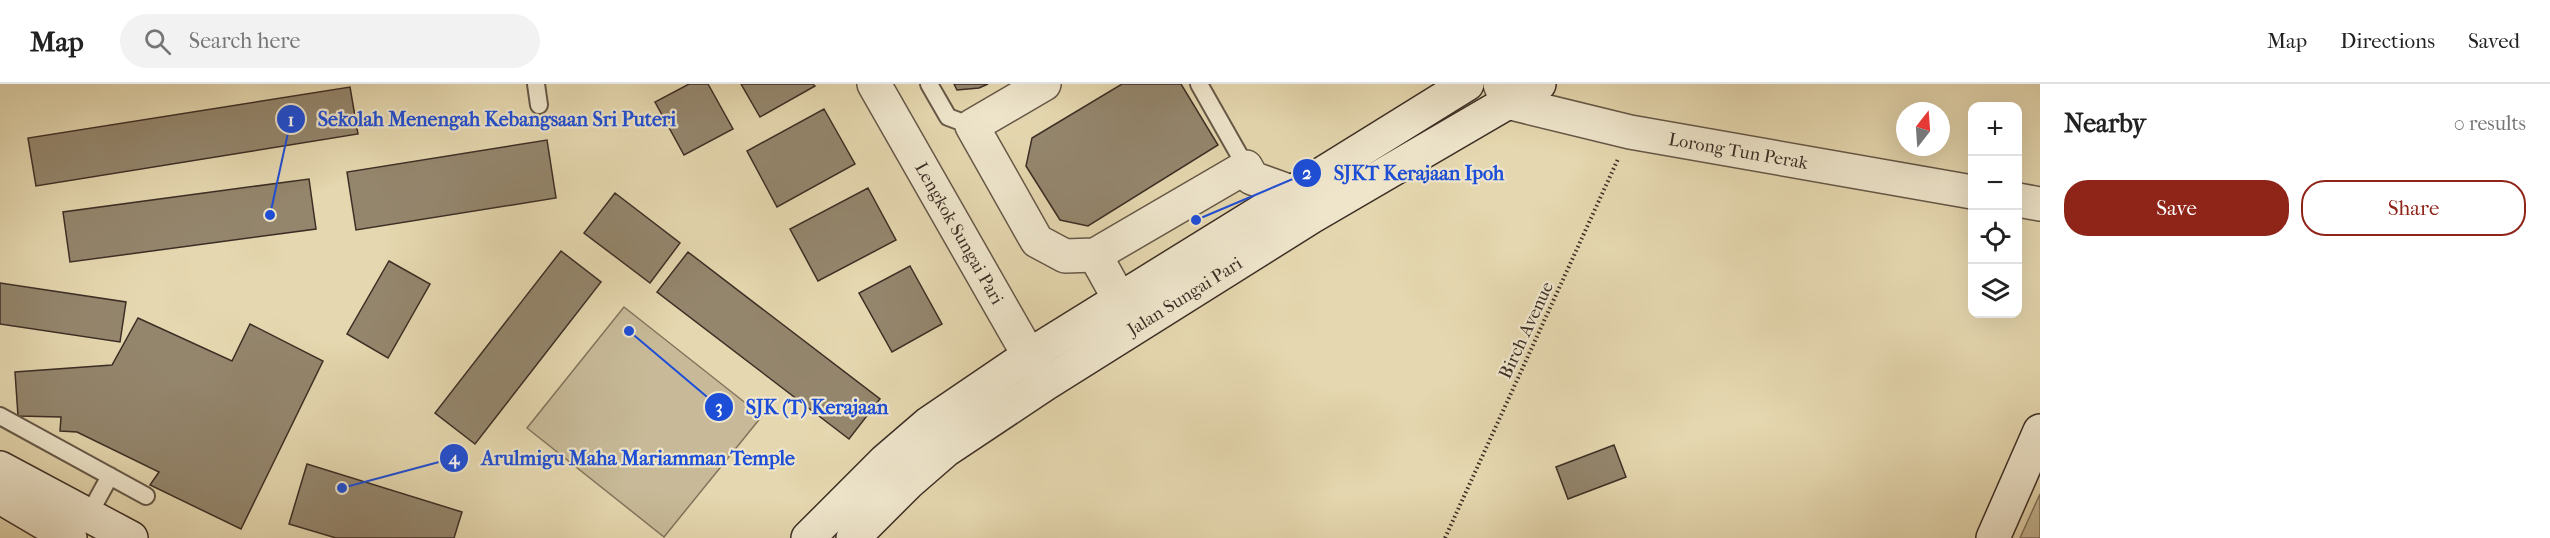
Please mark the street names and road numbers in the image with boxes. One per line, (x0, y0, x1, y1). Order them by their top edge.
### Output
street label: Lorong Tun Perak (1667, 129, 1810, 174)
street label: Lengkok Sungai Pari (910, 159, 1008, 309)
street label: Jalan Sungai Pari (1122, 253, 1247, 342)
street label: Birch Avenue (1495, 278, 1558, 382)

